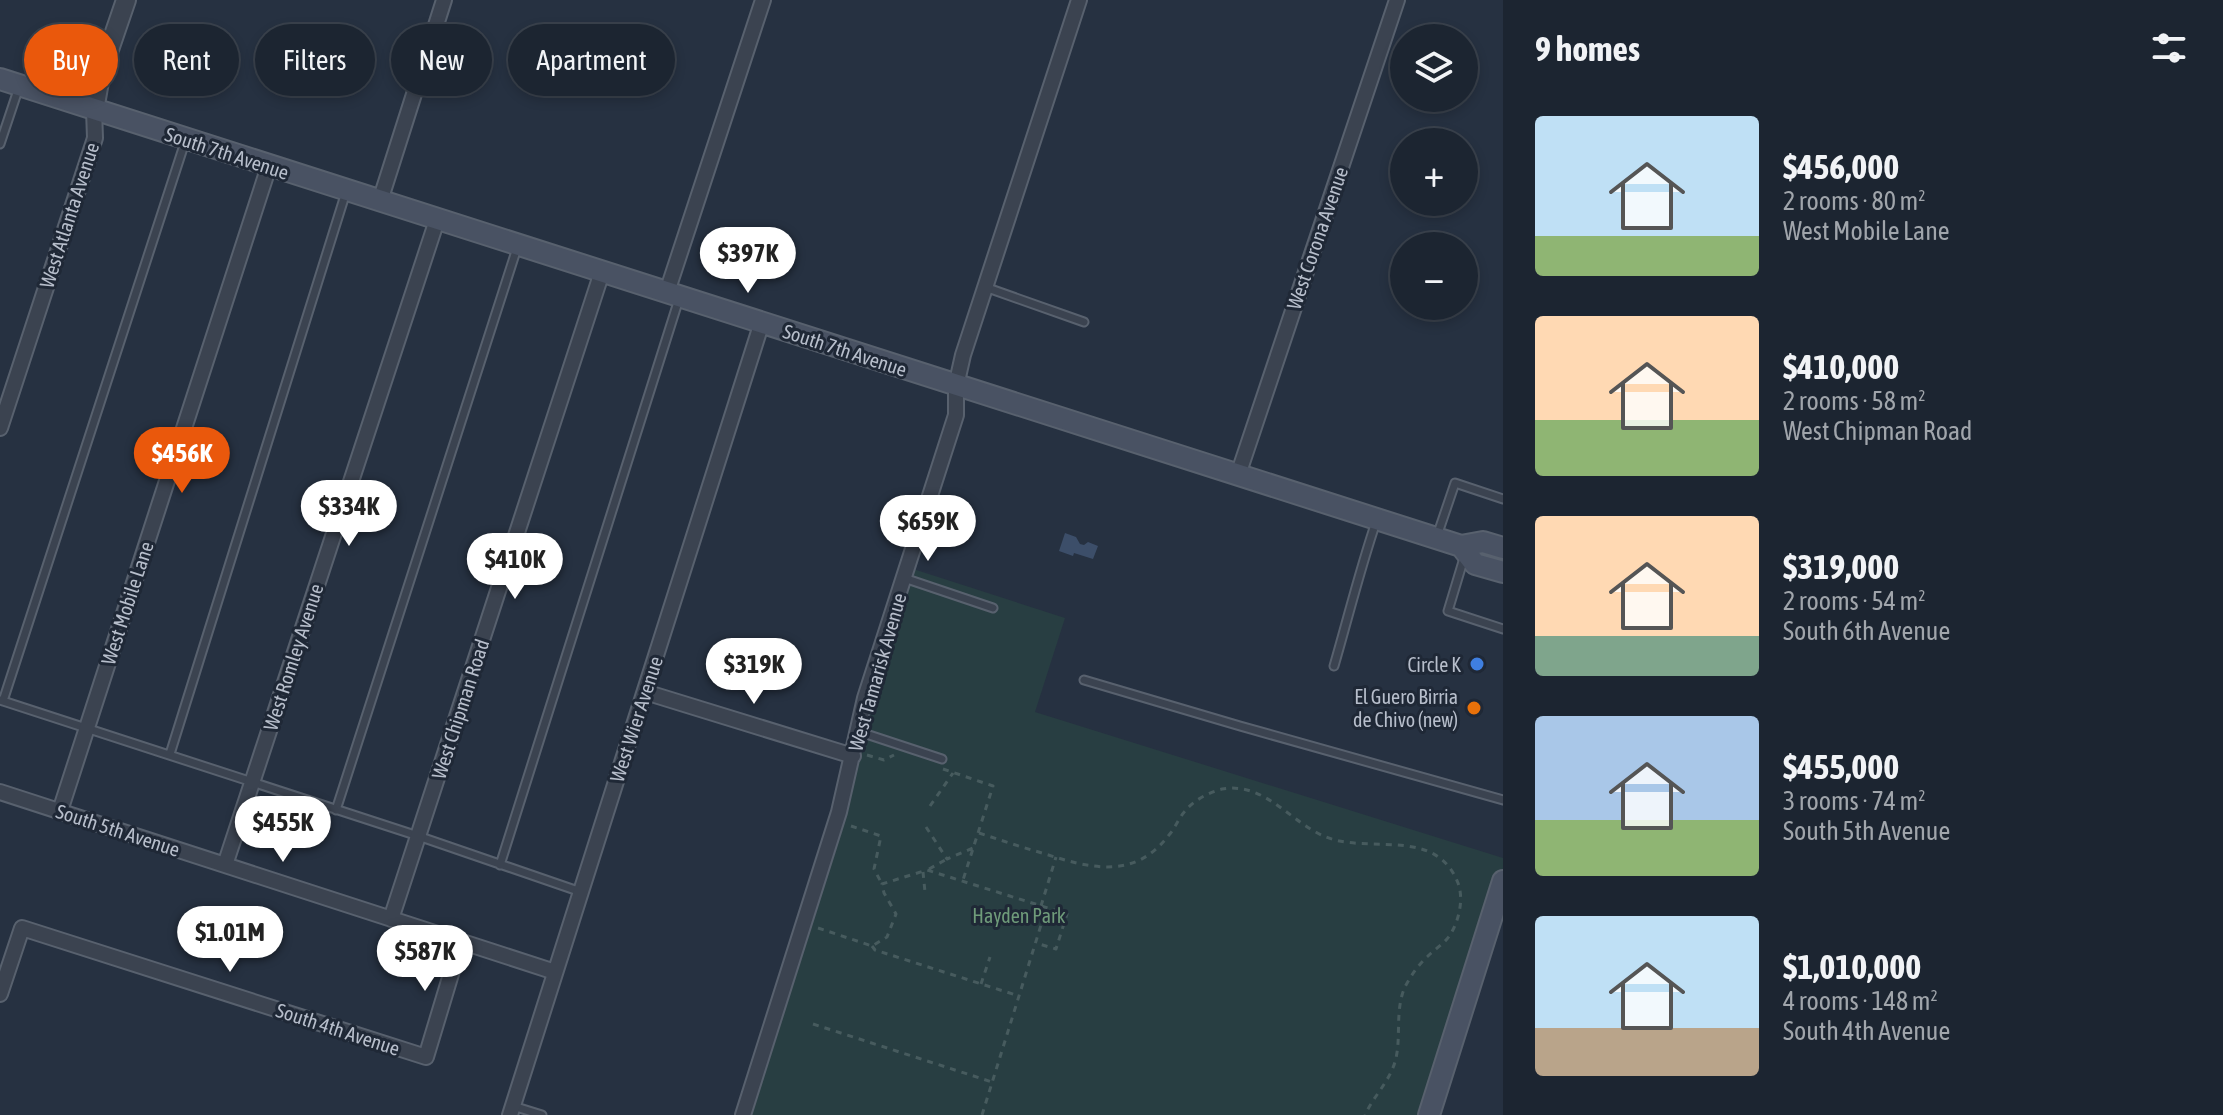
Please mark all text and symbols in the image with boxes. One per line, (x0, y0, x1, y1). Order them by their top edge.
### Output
chip: Buy (24, 24, 118, 96)
chip: Rent (134, 24, 239, 96)
chip: Filters (255, 24, 375, 96)
chip: New (391, 24, 492, 96)
chip: Apartment (508, 24, 675, 96)
map controls (1390, 24, 1478, 320)
button: layers (1390, 24, 1478, 112)
icon: filters (2147, 26, 2191, 70)
text: 9 homes (1535, 29, 1640, 68)
street label: South 7th Avenue (162, 122, 292, 184)
button: + (1390, 128, 1478, 216)
street label: West Atlanta Avenue (35, 139, 103, 291)
text: $456,000 (1783, 147, 1899, 186)
icon: home (1599, 148, 1695, 244)
street label: West Corona Avenue (1282, 164, 1352, 312)
text: 2 rooms · 80 m² (1783, 186, 1925, 216)
text: West Mobile Lane (1783, 216, 1950, 246)
pin: $397K (692, 227, 804, 295)
button: − (1390, 232, 1478, 320)
text: $397K (718, 238, 778, 268)
street label: South 7th Avenue (780, 319, 910, 381)
text: $410,000 (1783, 347, 1899, 386)
icon: home (1599, 348, 1695, 444)
text: 2 rooms · 58 m² (1783, 386, 1925, 416)
text: West Chipman Road (1783, 416, 1972, 446)
pin: $456K (126, 427, 238, 495)
text: $456K (152, 438, 212, 468)
pin: $334K (293, 480, 405, 548)
text: $334K (319, 491, 379, 521)
pin: $659K (872, 495, 984, 563)
text: $659K (898, 506, 958, 536)
pin: $410K (459, 533, 571, 601)
street label: West Mobile Lane (96, 538, 158, 668)
text: $410K (485, 544, 545, 574)
text: $319,000 (1783, 547, 1899, 586)
icon: home (1599, 548, 1695, 644)
street label: West Romley Avenue (258, 581, 328, 733)
text: 2 rooms · 54 m² (1783, 586, 1925, 616)
street label: West Tamarisk Avenue (843, 590, 911, 754)
text: South 6th Avenue (1783, 616, 1950, 646)
street label: West Chipman Road (427, 636, 493, 782)
pin: $319K (698, 638, 810, 706)
text: $319K (724, 649, 784, 679)
street label: West Wier Avenue (605, 653, 667, 785)
place label: Circle K (1407, 653, 1461, 676)
marker: Circle K (1468, 655, 1486, 673)
place label: El Guero Birria de Chivo (new) (1353, 685, 1458, 731)
marker: El Guero Birria de Chivo (new) (1465, 699, 1483, 717)
text: $455,000 (1783, 747, 1899, 786)
icon: home (1599, 748, 1695, 844)
text: 3 rooms · 74 m² (1783, 786, 1925, 816)
pin: $455K (227, 796, 339, 864)
street label: South 5th Avenue (53, 799, 183, 861)
text: $455K (253, 807, 313, 837)
text: South 5th Avenue (1783, 816, 1950, 846)
park label: Hayden Park (972, 904, 1066, 927)
pin: $1.01M (165, 906, 295, 974)
text: $1.01M (195, 917, 265, 947)
pin: $587K (369, 925, 481, 993)
text: $587K (395, 936, 455, 966)
text: $1,010,000 (1783, 947, 1921, 986)
icon: home (1599, 948, 1695, 1044)
text: 4 rooms · 148 m² (1783, 986, 1938, 1016)
street label: South 4th Avenue (273, 998, 403, 1060)
text: South 4th Avenue (1783, 1016, 1950, 1046)

